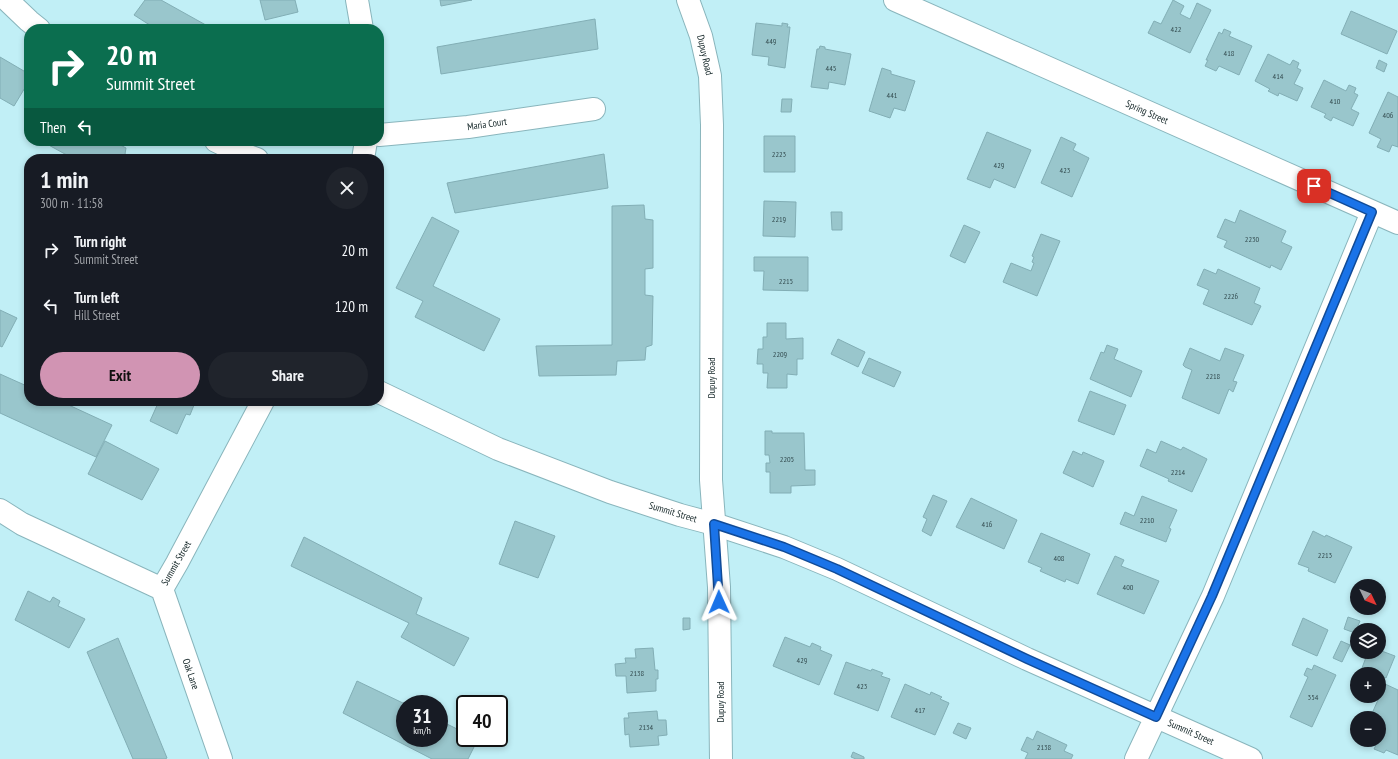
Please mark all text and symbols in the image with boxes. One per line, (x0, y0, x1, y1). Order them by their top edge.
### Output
house number: 422 (1171, 24, 1182, 34)
street label: Dupuy Road (694, 34, 716, 76)
text: 20 m (106, 36, 157, 73)
house number: 449 (766, 36, 777, 46)
icon: right (40, 40, 92, 92)
house number: 418 (1224, 48, 1235, 58)
house number: 445 (826, 63, 836, 73)
house number: 414 (1273, 71, 1284, 81)
text: Summit Street (106, 72, 195, 95)
house number: 441 (887, 90, 898, 100)
house number: 410 (1330, 96, 1341, 106)
street label: Spring Street (1124, 97, 1170, 127)
house number: 406 (1383, 110, 1394, 120)
street label: Maria Court (466, 115, 508, 133)
icon: left (74, 116, 96, 138)
text: Then (40, 118, 66, 137)
house number: 2223 (772, 149, 787, 159)
house number: 429 (994, 160, 1005, 170)
text: 1 min (40, 164, 88, 195)
house number: 423 (1060, 165, 1071, 175)
button: close (326, 167, 368, 209)
pin (1297, 169, 1331, 203)
icon: arrive (1303, 175, 1325, 197)
text: 300 m · 11:58 (40, 195, 103, 212)
house number: 2219 (772, 214, 787, 224)
text: Turn right (74, 232, 126, 251)
house number: 2230 (1245, 234, 1260, 244)
icon: right (40, 239, 62, 261)
text: 20 m (342, 241, 368, 260)
text: Summit Street (74, 251, 138, 268)
house number: 2215 (779, 276, 793, 286)
text: Turn left (74, 288, 119, 307)
house number: 2226 (1224, 291, 1239, 301)
icon: left (40, 295, 62, 317)
text: 120 m (335, 297, 368, 316)
text: Hill Street (74, 307, 120, 324)
house number: 2209 (773, 349, 788, 359)
button: Exit (40, 352, 200, 398)
button: Share (208, 352, 368, 398)
street label: Dupuy Road (705, 358, 718, 398)
house number: 2218 (1206, 371, 1221, 381)
house number: 2205 (780, 454, 794, 464)
house number: 2214 (1171, 467, 1186, 477)
street label: Summit Street (647, 499, 699, 526)
house number: 2210 (1140, 515, 1155, 525)
house number: 416 (982, 519, 993, 529)
street label: Summit Street (158, 538, 194, 588)
house number: 2213 (1318, 550, 1333, 560)
house number: 408 (1054, 553, 1065, 563)
north arrow (1350, 579, 1386, 615)
map controls (1350, 579, 1386, 747)
position arrow (698, 581, 740, 623)
house number: 400 (1123, 582, 1134, 592)
button: layers (1350, 623, 1386, 659)
house number: 429 (797, 655, 808, 665)
street label: Oak Lane (180, 657, 202, 691)
button: + (1350, 667, 1386, 703)
house number: 2138 (630, 668, 645, 678)
house number: 423 (857, 681, 868, 691)
street label: Dupuy Road (714, 682, 727, 722)
house number: 354 (1308, 692, 1319, 702)
speed limit sign: 40 (456, 695, 508, 747)
text: 31 (412, 703, 432, 729)
house number: 417 (915, 705, 926, 715)
button: − (1350, 711, 1386, 747)
street label: Summit Street (1166, 716, 1216, 748)
house number: 2134 (639, 722, 654, 732)
text: km/h (413, 724, 431, 737)
house number: 2138 (1037, 742, 1052, 752)

